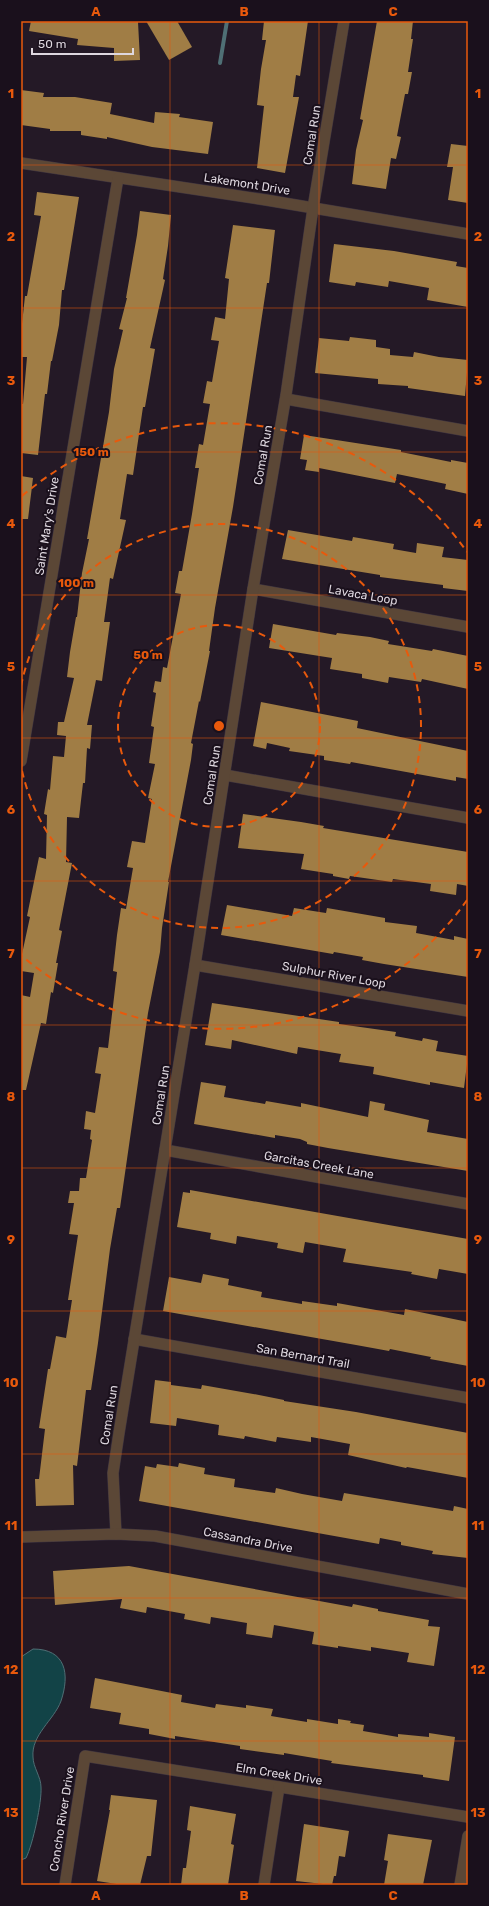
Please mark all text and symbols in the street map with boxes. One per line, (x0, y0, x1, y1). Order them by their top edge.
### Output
text: A (91, 4, 101, 19)
text: B (239, 4, 249, 19)
text: C (388, 4, 398, 19)
scale bar (32, 30, 133, 56)
text: 50 m (38, 37, 66, 51)
text: 1 (8, 86, 14, 101)
text: 1 (475, 86, 481, 101)
street label: Comal Run (300, 104, 324, 166)
street label: Lakemont Drive (203, 170, 291, 198)
text: 2 (7, 229, 15, 244)
text: 2 (474, 229, 482, 244)
text: 3 (7, 373, 16, 388)
text: 3 (474, 373, 483, 388)
street label: Comal Run (251, 424, 275, 486)
text: 150 m (73, 445, 109, 459)
street label: Saint Mary's Drive (32, 476, 62, 576)
text: 4 (7, 516, 16, 531)
text: 4 (474, 516, 483, 531)
text: 100 m (58, 576, 94, 590)
street label: Lavaca Loop (327, 582, 399, 608)
text: 50 m (133, 648, 163, 662)
text: 5 (7, 659, 15, 674)
text: 5 (474, 659, 482, 674)
centre of rings (212, 719, 226, 733)
street label: Comal Run (200, 744, 224, 806)
text: 6 (7, 802, 16, 817)
text: 6 (474, 802, 483, 817)
text: 7 (7, 946, 15, 961)
text: 7 (474, 946, 482, 961)
street label: Sulphur River Loop (281, 959, 387, 991)
street label: Comal Run (149, 1064, 173, 1126)
text: 8 (7, 1089, 16, 1104)
text: 8 (474, 1089, 483, 1104)
street label: Garcitas Creek Lane (263, 1148, 375, 1182)
text: 9 (7, 1232, 15, 1247)
text: 9 (474, 1232, 482, 1247)
street label: San Bernard Trail (255, 1341, 351, 1371)
text: 10 (3, 1375, 19, 1390)
text: 10 (470, 1375, 486, 1390)
street label: Comal Run (97, 1384, 121, 1446)
text: 11 (5, 1518, 17, 1533)
text: 11 (472, 1518, 484, 1533)
street label: Cassandra Drive (202, 1524, 294, 1556)
text: 12 (4, 1662, 18, 1677)
text: 12 (471, 1662, 485, 1677)
street label: Elm Creek Drive (235, 1760, 324, 1788)
street label: Concho River Drive (47, 1765, 77, 1872)
text: 13 (3, 1805, 19, 1820)
text: 13 (470, 1805, 486, 1820)
text: A (91, 1888, 101, 1903)
text: B (239, 1888, 249, 1903)
text: C (388, 1888, 398, 1903)

